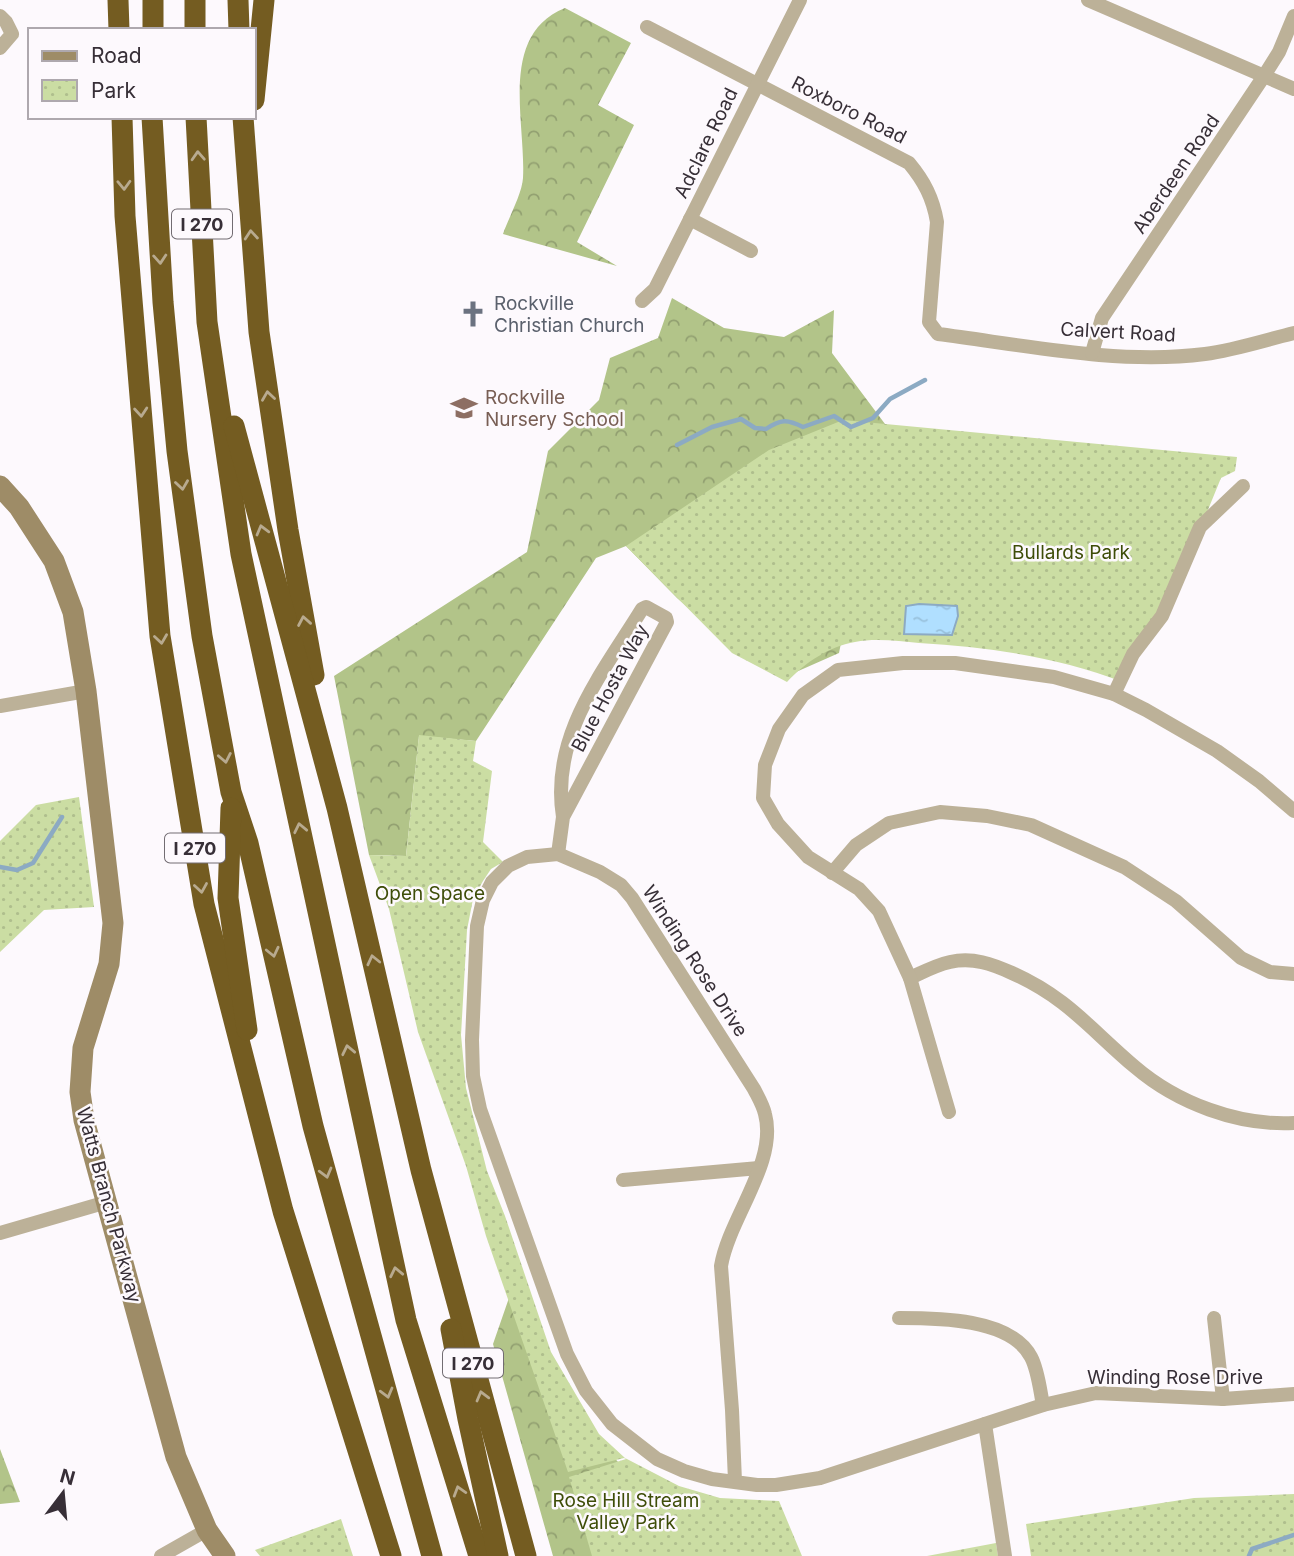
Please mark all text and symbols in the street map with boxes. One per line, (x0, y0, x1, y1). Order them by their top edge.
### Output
legend (28, 28, 256, 119)
text: Road (91, 43, 142, 68)
street label: Roxboro Road (788, 71, 910, 149)
text: Park (91, 78, 136, 103)
street label: Adclare Road (669, 84, 743, 202)
street label: Aberdeen Road (1128, 110, 1224, 238)
one-way arrow (191, 150, 206, 161)
one-way arrow (116, 181, 132, 191)
road number: I 270 (172, 210, 232, 238)
one-way arrow (244, 230, 259, 241)
one-way arrow (152, 254, 167, 265)
place label: Rockville Christian Church (494, 292, 645, 337)
church icon: Rockville Christian Church (458, 299, 488, 329)
street label: Calvert Road (1060, 317, 1176, 347)
place label: Rockville Nursery School (485, 386, 624, 431)
one-way arrow (261, 390, 276, 402)
school or university icon: Rockville Nursery School (449, 393, 479, 423)
one-way arrow (133, 407, 148, 418)
one-way arrow (174, 479, 189, 491)
one-way arrow (255, 524, 270, 536)
park label: Bullards Park (1012, 541, 1131, 564)
one-way arrow (297, 615, 312, 626)
street label: Blue Hosta Way (567, 620, 653, 756)
one-way arrow (153, 633, 168, 645)
one-way arrow (216, 752, 231, 764)
one-way arrow (294, 822, 308, 834)
road number: I 270 (165, 834, 225, 862)
street label: Winding Rose Drive (637, 881, 753, 1041)
one-way arrow (193, 882, 208, 894)
park label: Open Space (375, 882, 485, 905)
one-way arrow (265, 946, 279, 958)
one-way arrow (366, 954, 381, 966)
one-way arrow (341, 1044, 356, 1056)
street label: Watts Branch Parkway (72, 1105, 146, 1306)
one-way arrow (318, 1167, 333, 1179)
one-way arrow (389, 1266, 404, 1278)
road number: I 270 (443, 1348, 503, 1378)
street label: Winding Rose Drive (1087, 1366, 1263, 1389)
one-way arrow (379, 1386, 393, 1398)
one-way arrow (476, 1390, 490, 1402)
north arrow (28, 1458, 98, 1528)
text: N (57, 1464, 78, 1490)
one-way arrow (453, 1485, 467, 1498)
park label: Rose Hill Stream Valley Park (553, 1489, 699, 1534)

